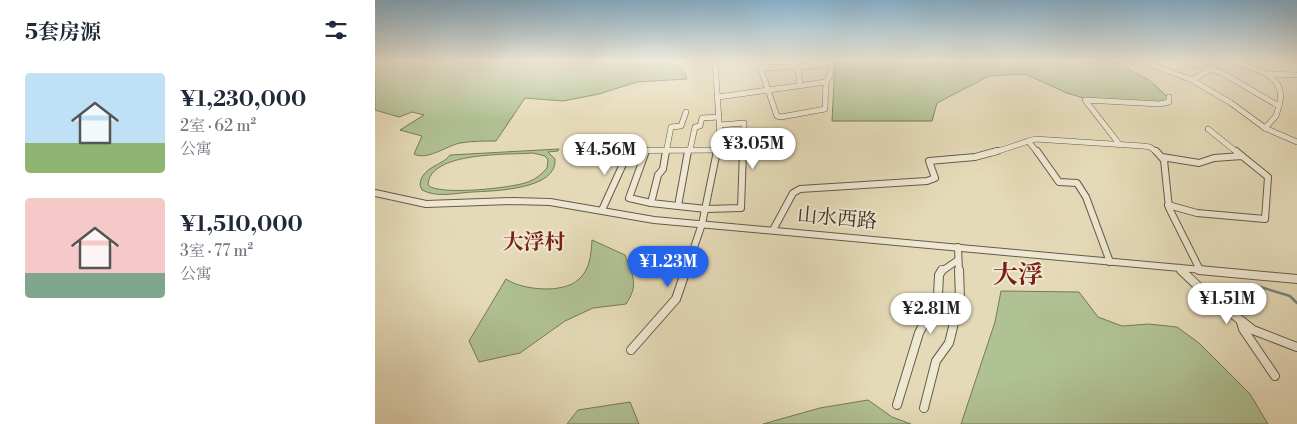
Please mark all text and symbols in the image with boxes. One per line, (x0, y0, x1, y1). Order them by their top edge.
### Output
icon: filters (322, 16, 350, 44)
text: 5套房源 (25, 20, 101, 46)
text: ¥1,230,000 (180, 87, 306, 113)
icon: home (65, 93, 125, 153)
text: 2室 · 62 m² (180, 116, 256, 136)
pin: ¥3.05M (712, 128, 794, 170)
pin: ¥4.56M (564, 134, 646, 176)
text: ¥3.05M (722, 134, 784, 154)
text: 公寓 (180, 139, 212, 159)
text: ¥4.56M (574, 140, 636, 160)
street label: 山水西路 (796, 203, 878, 235)
text: ¥1,510,000 (180, 212, 303, 238)
icon: home (65, 218, 125, 278)
district label: 大浮村 (503, 230, 566, 256)
text: 3室 · 77 m² (180, 241, 253, 261)
pin: ¥1.23M (627, 246, 709, 288)
text: ¥1.23M (639, 252, 697, 272)
district label: 大浮 (993, 260, 1043, 291)
text: 公寓 (180, 264, 212, 284)
pin: ¥1.51M (1186, 282, 1268, 325)
text: ¥1.51M (1199, 289, 1255, 309)
pin: ¥2.81M (890, 292, 972, 335)
text: ¥2.81M (901, 299, 961, 319)

